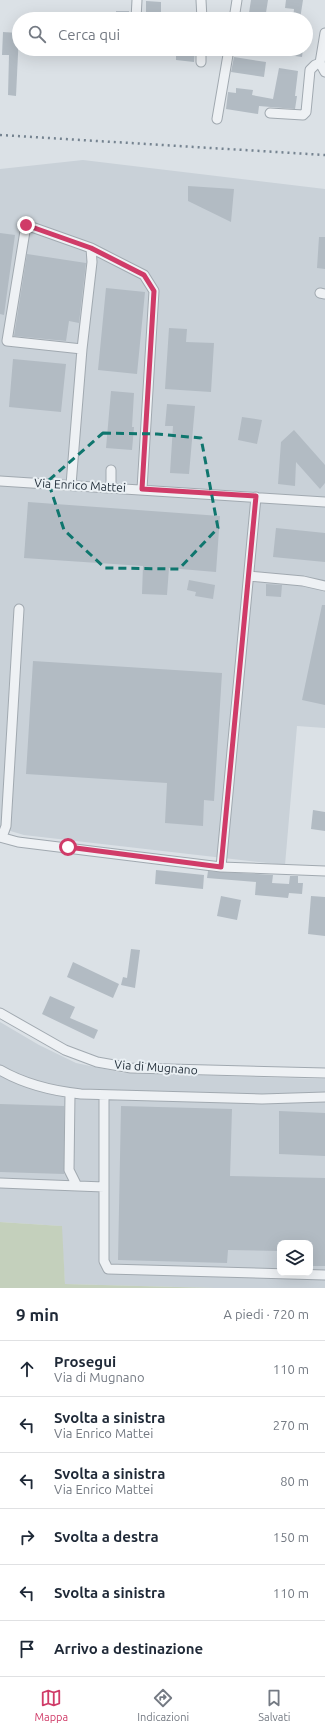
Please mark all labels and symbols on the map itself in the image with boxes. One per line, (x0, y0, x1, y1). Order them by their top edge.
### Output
route end (17, 216, 35, 234)
street label: Via Enrico Mattei (34, 476, 126, 494)
route start (59, 838, 77, 856)
street label: Via di Mugnano (114, 1058, 198, 1076)

